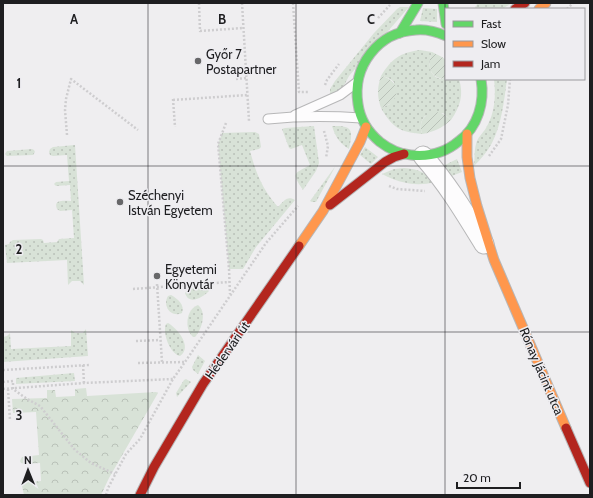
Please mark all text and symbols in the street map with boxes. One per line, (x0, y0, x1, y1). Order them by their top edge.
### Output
legend (445, 8, 585, 80)
text: A (70, 11, 79, 27)
text: B (218, 11, 226, 27)
text: C (367, 11, 375, 27)
text: Fast (481, 16, 501, 31)
text: Slow (481, 36, 506, 51)
place label: Győr 7 Postapartner (206, 46, 277, 77)
marker: Győr 7 Postapartner (193, 56, 203, 66)
text: Jam (480, 56, 500, 71)
text: 1 (17, 75, 21, 91)
place label: Széchenyi István Egyetem (128, 187, 213, 218)
marker: Széchenyi István Egyetem (115, 197, 125, 207)
text: 2 (16, 241, 23, 257)
place label: Egyetemi Könyvtár (165, 261, 217, 292)
marker: Egyetemi Könyvtár (152, 271, 162, 281)
street label: Hédervári út (201, 317, 253, 382)
street label: Rónay Jácint utca (516, 325, 568, 418)
text: 3 (15, 407, 23, 423)
north arrow (8, 450, 48, 490)
text: N (24, 453, 32, 467)
scale bar (457, 464, 520, 490)
text: 20 m (463, 470, 491, 485)

